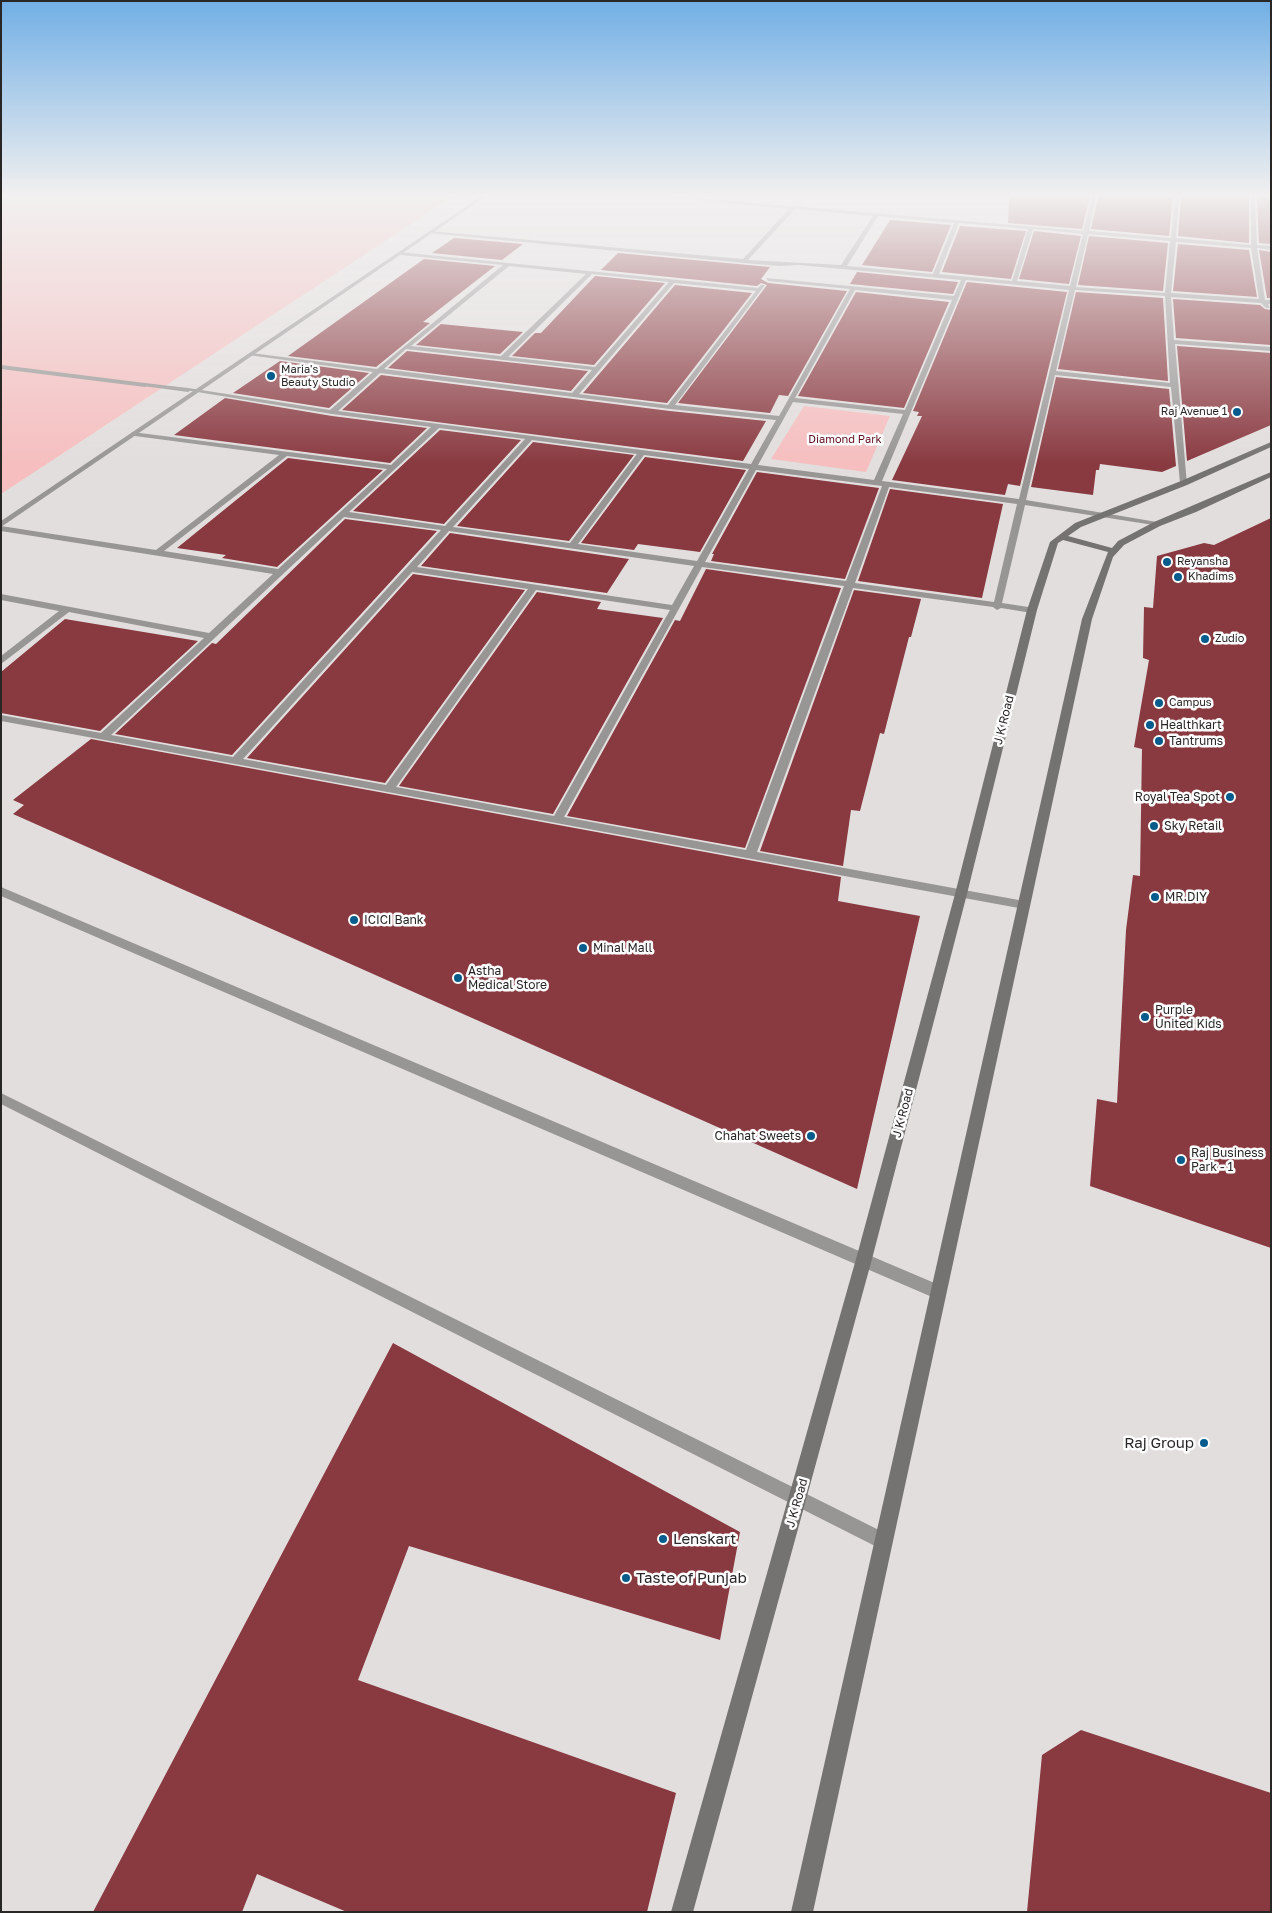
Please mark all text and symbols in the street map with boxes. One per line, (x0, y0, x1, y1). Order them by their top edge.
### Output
place label: Maria's Beauty Studio (281, 363, 355, 389)
marker: Maria's Beauty Studio (265, 370, 277, 382)
place label: Raj Avenue 1 (1161, 405, 1227, 419)
marker: Raj Avenue 1 (1231, 406, 1243, 418)
park label: Diamond Park (808, 433, 882, 447)
place label: Reyansha (1177, 555, 1228, 569)
marker: Reyansha (1161, 556, 1173, 568)
place label: Khadims (1188, 570, 1234, 584)
marker: Khadims (1172, 571, 1184, 583)
place label: Zudio (1215, 632, 1244, 646)
marker: Zudio (1199, 633, 1211, 645)
street label: J K Road (991, 694, 1017, 746)
place label: Campus (1169, 696, 1212, 710)
marker: Campus (1153, 697, 1165, 709)
place label: Healthkart (1160, 718, 1222, 732)
marker: Healthkart (1144, 719, 1156, 731)
place label: Tantrums (1169, 734, 1223, 748)
marker: Tantrums (1153, 735, 1165, 747)
place label: Royal Tea Spot (1135, 790, 1220, 804)
marker: Royal Tea Spot (1224, 791, 1236, 803)
place label: Sky Retail (1164, 819, 1222, 833)
marker: Sky Retail (1148, 820, 1160, 832)
place label: MR.DIY (1165, 890, 1207, 904)
marker: MR.DIY (1149, 891, 1161, 903)
place label: ICICI Bank (364, 913, 424, 927)
marker: ICICI Bank (348, 914, 360, 926)
place label: Minal Mall (593, 941, 652, 955)
marker: Minal Mall (577, 942, 589, 954)
place label: Astha Medical Store (468, 964, 547, 992)
marker: Astha Medical Store (452, 972, 464, 984)
place label: Purple United Kids (1155, 1003, 1222, 1031)
marker: Purple United Kids (1139, 1011, 1151, 1023)
street label: J K Road (890, 1087, 916, 1139)
place label: Chahat Sweets (715, 1129, 801, 1143)
marker: Chahat Sweets (805, 1130, 817, 1142)
place label: Raj Business Park - 1 (1191, 1146, 1264, 1174)
marker: Raj Business Park - 1 (1175, 1154, 1187, 1166)
place label: Raj Group (1124, 1434, 1194, 1452)
marker: Raj Group (1198, 1437, 1210, 1449)
street label: J K Road (783, 1477, 811, 1529)
place label: Lenskart (673, 1530, 736, 1548)
marker: Lenskart (657, 1533, 669, 1545)
place label: Taste of Punjab (636, 1569, 747, 1587)
marker: Taste of Punjab (620, 1572, 632, 1584)

